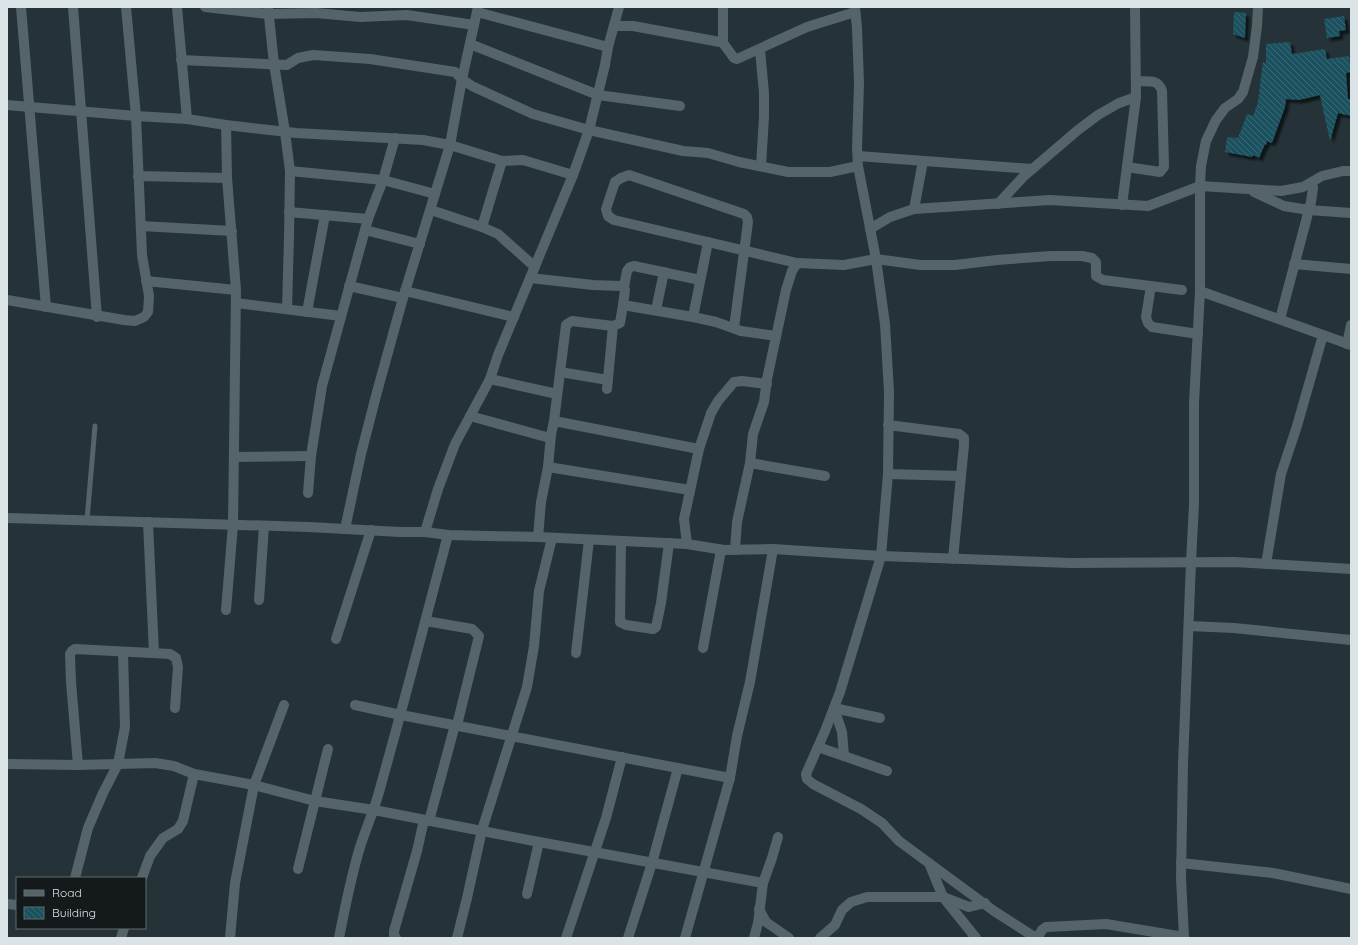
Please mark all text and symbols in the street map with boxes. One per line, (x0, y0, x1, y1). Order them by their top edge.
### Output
legend (16, 877, 146, 929)
text: Road (52, 885, 82, 900)
text: Building (52, 905, 96, 920)

